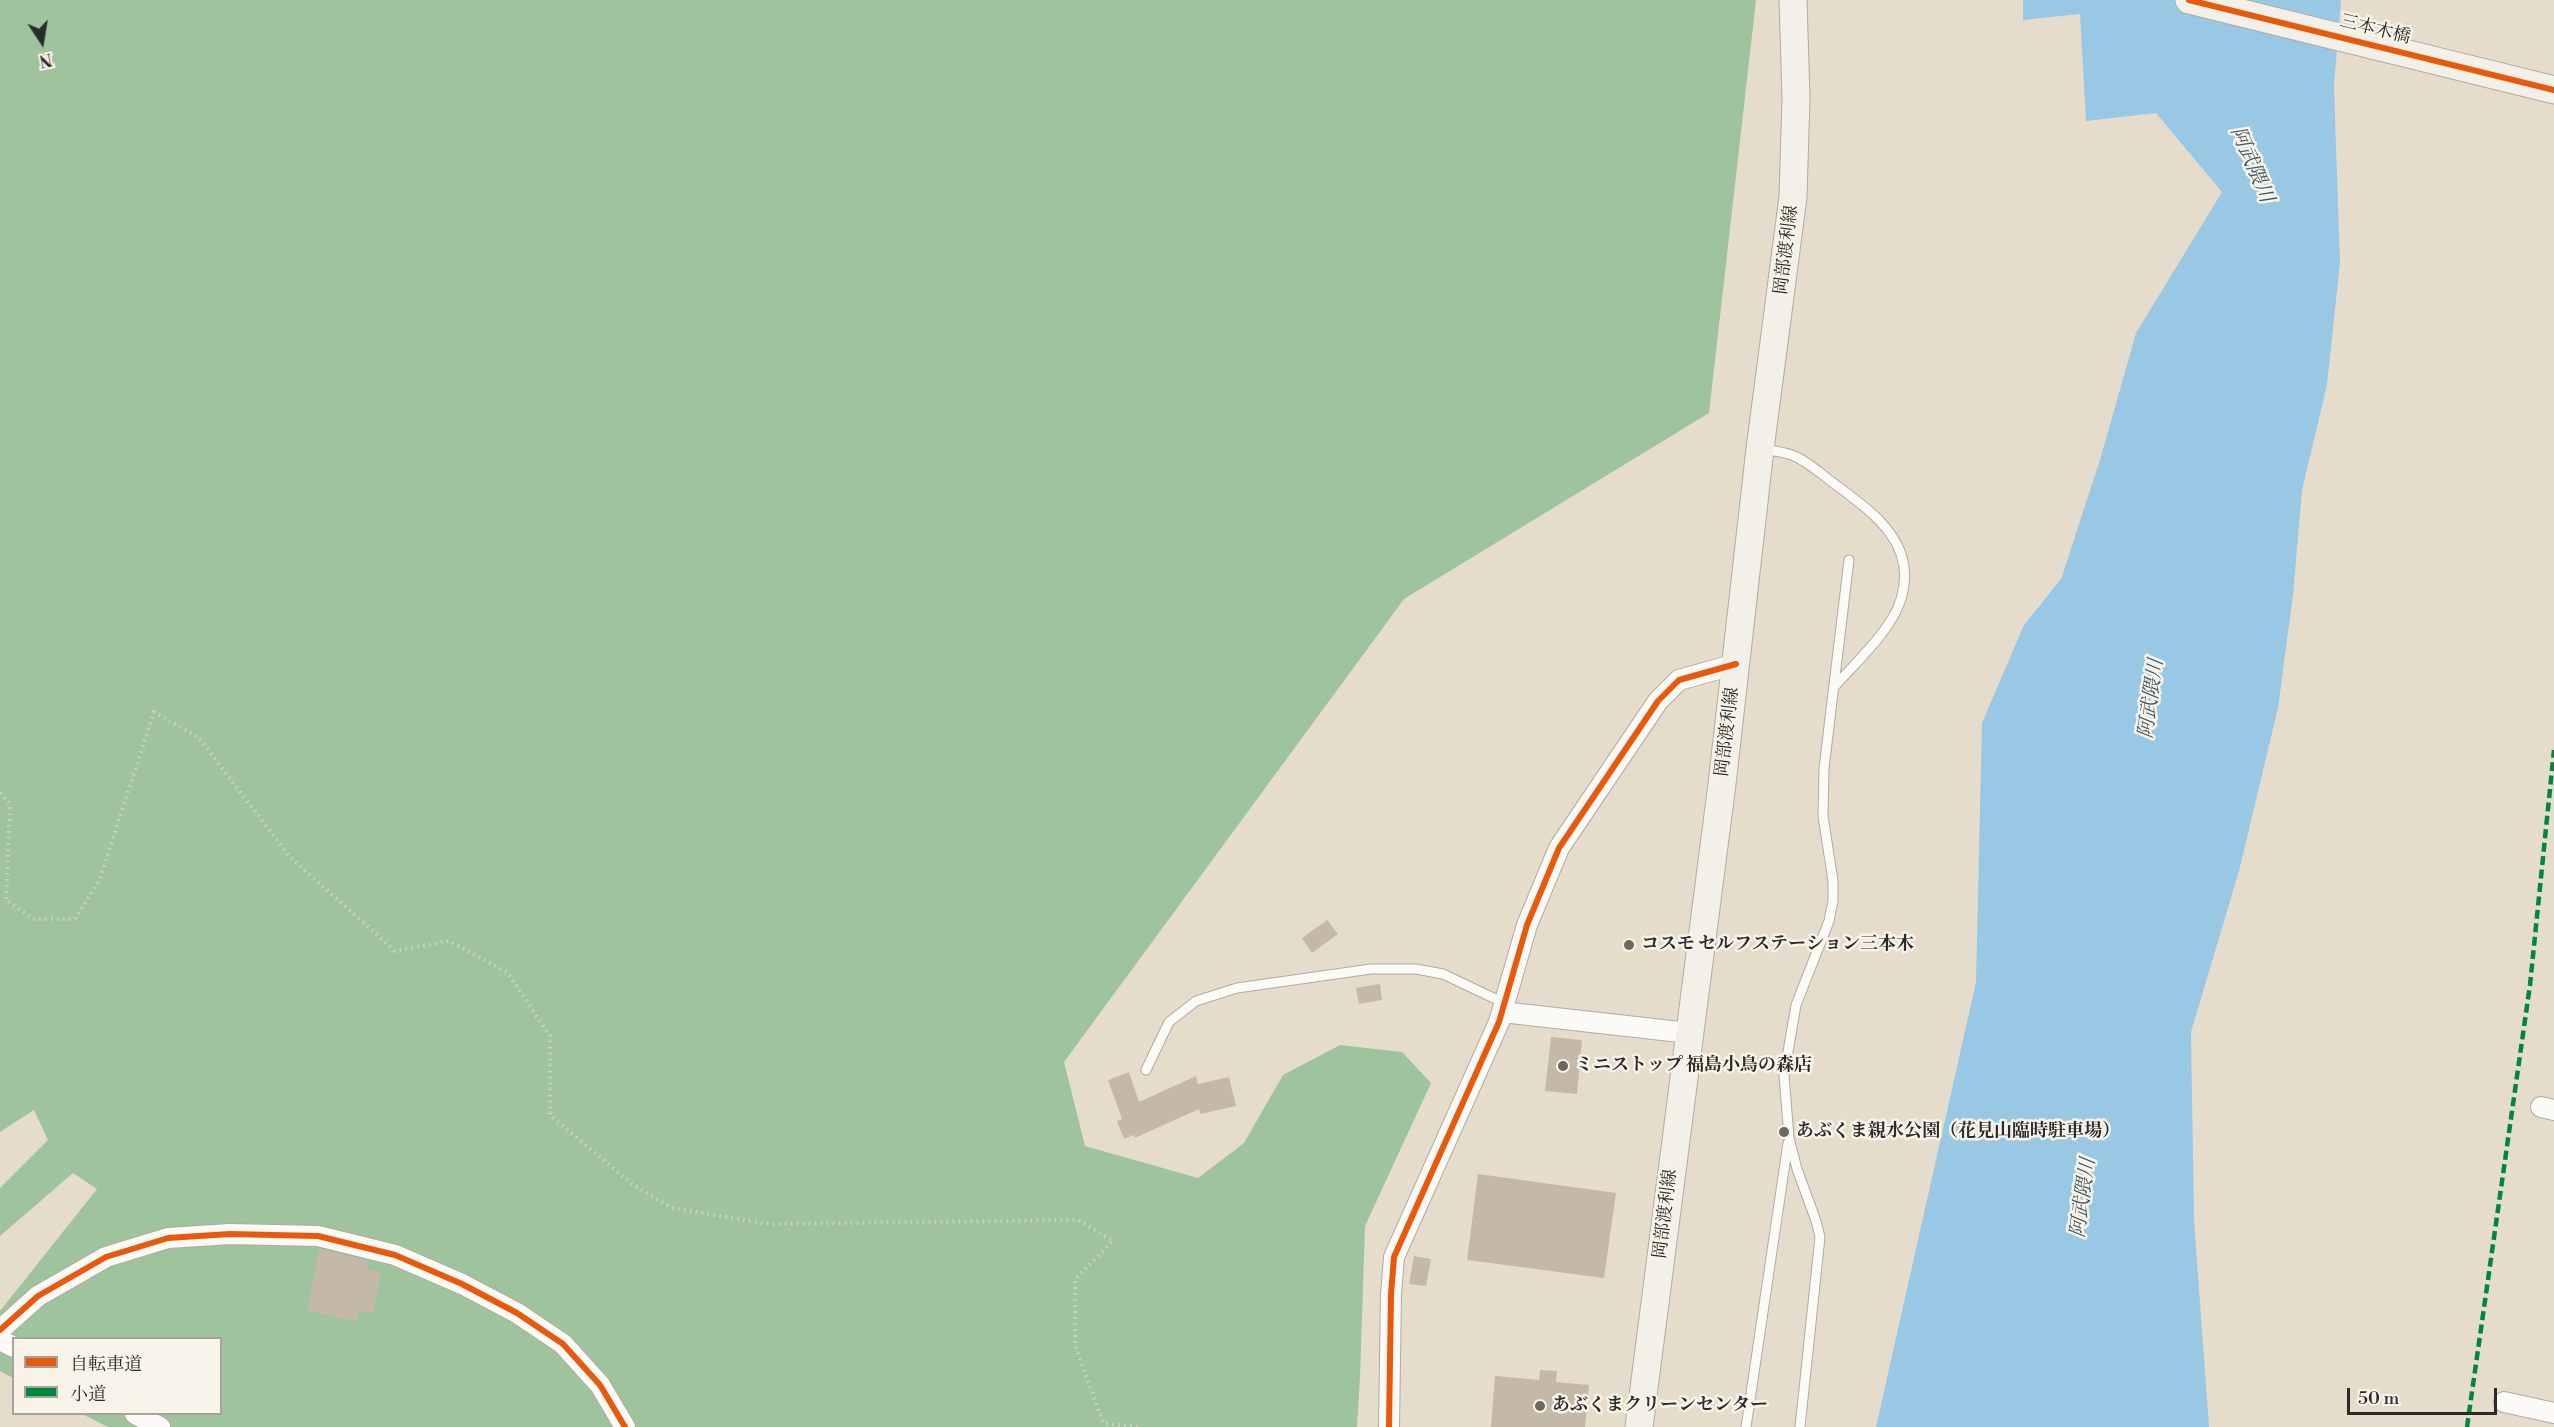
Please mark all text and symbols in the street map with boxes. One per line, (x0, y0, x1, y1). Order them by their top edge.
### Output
street label: 三本木橋 (2337, 11, 2413, 49)
north arrow (12, 12, 72, 72)
text: N (37, 49, 54, 71)
water label: 阿武隈川 (2224, 123, 2278, 207)
street label: 岡部渡利線 (1771, 204, 1803, 296)
water label: 阿武隈川 (2135, 658, 2169, 740)
street label: 岡部渡利線 (1712, 686, 1744, 778)
place label: コスモ セルフステーション三本木 (1641, 934, 1914, 956)
marker: コスモ セルフステーション三本木 (1622, 938, 1636, 952)
place label: ミニストップ 福島小鳥の森店 (1575, 1055, 1812, 1077)
marker: ミニストップ 福島小鳥の森店 (1556, 1059, 1570, 1073)
place label: あぶくま親水公園（花見山臨時駐車場） (1796, 1121, 2120, 1143)
marker: あぶくま親水公園（花見山臨時駐車場） (1777, 1125, 1791, 1139)
water label: 阿武隈川 (2067, 1157, 2101, 1239)
street label: 岡部渡利線 (1650, 1168, 1682, 1260)
legend (12, 1337, 222, 1415)
text: 自転車道 (70, 1353, 142, 1376)
scale bar (2350, 1376, 2500, 1414)
text: 小道 (70, 1383, 106, 1406)
text: 50 m (2358, 1387, 2399, 1410)
place label: あぶくまクリーンセンター (1552, 1395, 1768, 1417)
marker: あぶくまクリーンセンター (1533, 1399, 1547, 1413)

